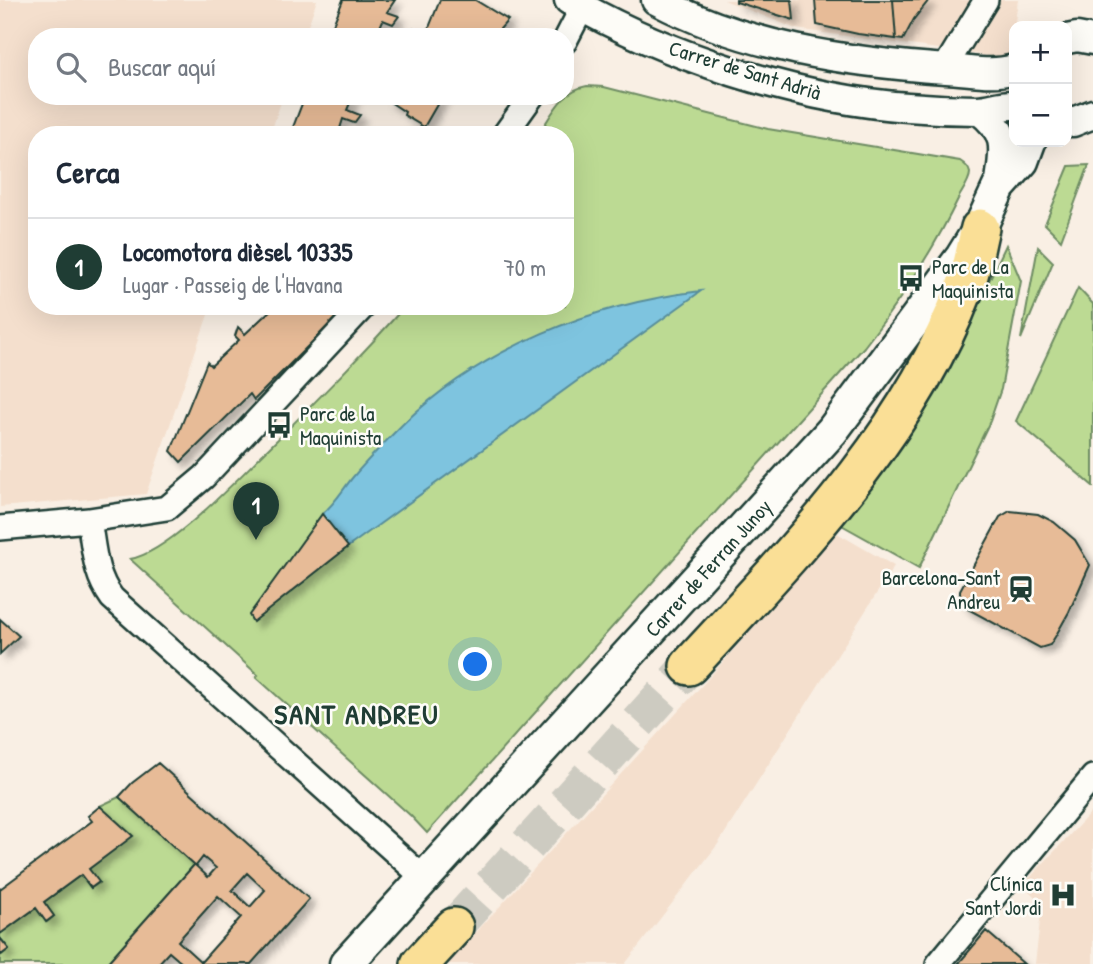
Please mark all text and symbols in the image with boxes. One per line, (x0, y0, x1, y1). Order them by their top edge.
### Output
map controls (1009, 21, 1072, 147)
button: + (1009, 21, 1072, 84)
search box (28, 28, 574, 105)
street label: Carrer de Sant Adrià (665, 33, 825, 107)
icon: search (52, 48, 90, 86)
text: Buscar aquí (108, 49, 216, 84)
button: − (1009, 84, 1072, 147)
text: Cerca (56, 152, 119, 192)
text: Locomotora dièsel 10335 (123, 234, 352, 269)
text: 1 (75, 252, 83, 283)
text: 70 m (503, 252, 546, 283)
place label: Parc de La Maquinista (932, 252, 1013, 305)
bus stop icon: Parc de La Maquinista (896, 263, 926, 293)
text: Lugar · Passeig de l'Havana (123, 269, 342, 300)
place label: Parc de la Maquinista (300, 399, 381, 452)
bus stop icon: Parc de la Maquinista (264, 410, 294, 440)
pin: 1 (233, 482, 279, 540)
street label: Carrer de Ferran Junoy (638, 493, 778, 643)
place label: Barcelona-Sant Andreu (882, 563, 1001, 616)
station icon: Barcelona-Sant Andreu (1006, 574, 1036, 604)
your location (458, 647, 492, 681)
district label: SANT ANDREU (274, 695, 440, 733)
place label: Clínica Sant Jordi (965, 869, 1042, 922)
hospital icon: Clínica Sant Jordi (1048, 880, 1078, 910)

